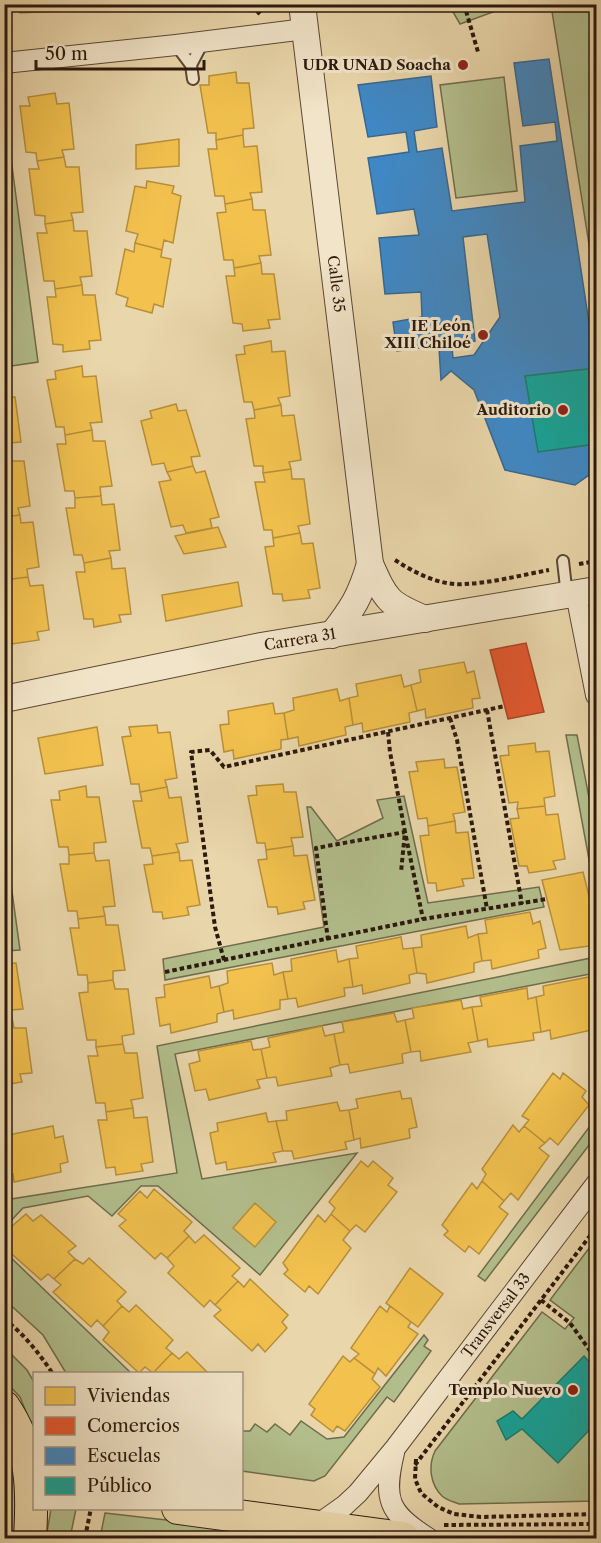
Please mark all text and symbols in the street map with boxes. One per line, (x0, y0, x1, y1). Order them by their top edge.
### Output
scale bar (36, 33, 204, 71)
text: 50 m (45, 43, 88, 65)
place label: UDR UNAD Soacha (303, 55, 451, 74)
marker: UDR UNAD Soacha (456, 58, 470, 72)
street label: Calle 35 (324, 254, 349, 313)
place label: IE León XIII Chiloé (383, 316, 472, 352)
marker: IE León XIII Chiloé (476, 328, 490, 342)
place label: Auditorio (476, 400, 551, 419)
marker: Auditorio (556, 403, 570, 417)
street label: Carrera 31 (262, 623, 338, 654)
street label: Transversal 33 (457, 1269, 534, 1362)
legend (33, 1372, 243, 1510)
place label: Templo Nuevo (448, 1380, 561, 1399)
marker: Templo Nuevo (566, 1383, 580, 1397)
text: Viviendas (86, 1385, 170, 1407)
text: Comercios (87, 1415, 180, 1437)
text: Escuelas (87, 1445, 161, 1467)
text: Público (87, 1475, 152, 1497)

